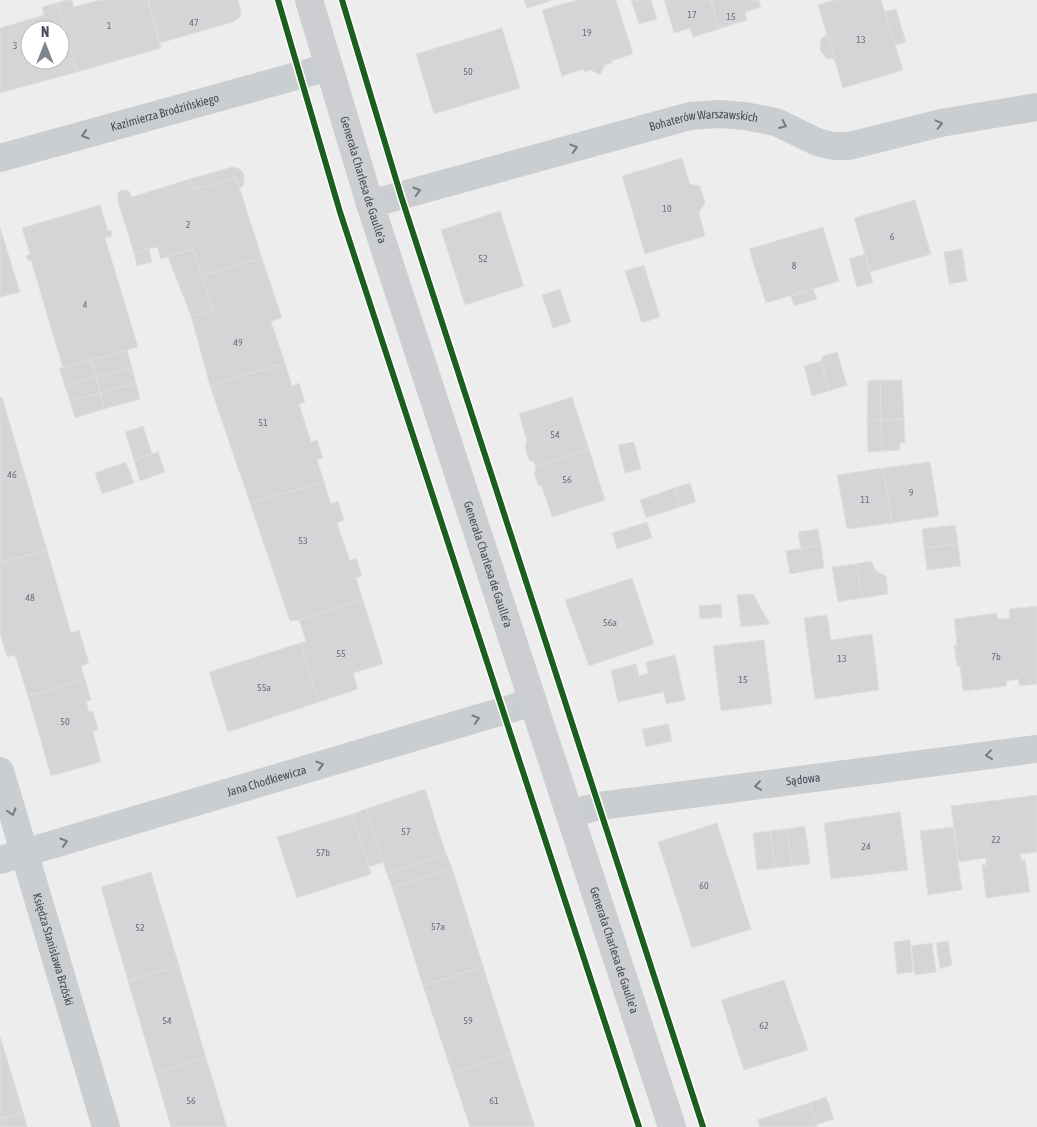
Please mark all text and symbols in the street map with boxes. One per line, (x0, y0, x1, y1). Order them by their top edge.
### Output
house number: 17 (687, 9, 697, 20)
house number: 15 (726, 11, 736, 22)
house number: 47 (189, 17, 199, 28)
north arrow (20, 20, 70, 70)
house number: 1 (107, 20, 112, 31)
text: N (41, 24, 49, 40)
house number: 19 (582, 27, 592, 38)
house number: 13 (856, 34, 866, 45)
house number: 3 (13, 40, 18, 51)
house number: 50 (463, 66, 473, 77)
street label: Kazimierza Brodzińskiego (109, 91, 221, 134)
street label: Bohaterów Warszawskich (648, 107, 759, 134)
street label: Generała Charlesa de Gaulle'a (337, 115, 389, 245)
one-way arrow (778, 119, 787, 130)
one-way arrow (934, 119, 943, 130)
one-way arrow (82, 129, 90, 139)
one-way arrow (569, 143, 577, 153)
one-way arrow (413, 187, 421, 197)
house number: 10 (662, 203, 672, 214)
house number: 2 (186, 219, 191, 230)
house number: 6 (890, 231, 895, 242)
house number: 52 (478, 253, 488, 264)
house number: 8 (792, 260, 797, 271)
house number: 4 (83, 299, 88, 310)
house number: 49 (233, 337, 243, 348)
house number: 51 (258, 417, 268, 428)
house number: 54 (550, 429, 560, 440)
house number: 46 (7, 469, 17, 480)
house number: 56 (562, 474, 572, 485)
house number: 9 (909, 487, 914, 498)
house number: 11 (860, 494, 870, 505)
street label: Generała Charlesa de Gaulle'a (461, 499, 515, 629)
house number: 53 (298, 535, 308, 546)
house number: 48 (25, 592, 35, 603)
house number: 56a (603, 617, 617, 628)
house number: 55 (336, 648, 346, 659)
house number: 7b (991, 651, 1001, 662)
house number: 13 (837, 653, 847, 664)
house number: 15 (738, 674, 748, 685)
house number: 55a (257, 682, 271, 693)
one-way arrow (471, 715, 479, 725)
house number: 50 (60, 716, 70, 727)
one-way arrow (984, 749, 992, 760)
one-way arrow (315, 761, 324, 771)
street label: Jana Chodkiewicza (225, 763, 308, 799)
street label: Sądowa (785, 770, 821, 789)
one-way arrow (754, 780, 763, 790)
one-way arrow (7, 807, 17, 816)
house number: 57 (401, 826, 411, 837)
house number: 22 (991, 834, 1001, 845)
one-way arrow (59, 837, 67, 847)
house number: 24 (861, 841, 871, 852)
house number: 57b (316, 847, 330, 858)
house number: 60 (699, 880, 709, 891)
street label: Generała Charlesa de Gaulle'a (587, 885, 641, 1015)
street label: Księdza Stanisława Brzóski (30, 891, 76, 1007)
house number: 57a (431, 921, 445, 932)
house number: 52 (135, 922, 145, 933)
house number: 54 (162, 1015, 172, 1026)
house number: 59 (463, 1015, 473, 1026)
house number: 62 (759, 1020, 769, 1031)
house number: 56 (186, 1095, 196, 1106)
house number: 61 (489, 1095, 499, 1106)

